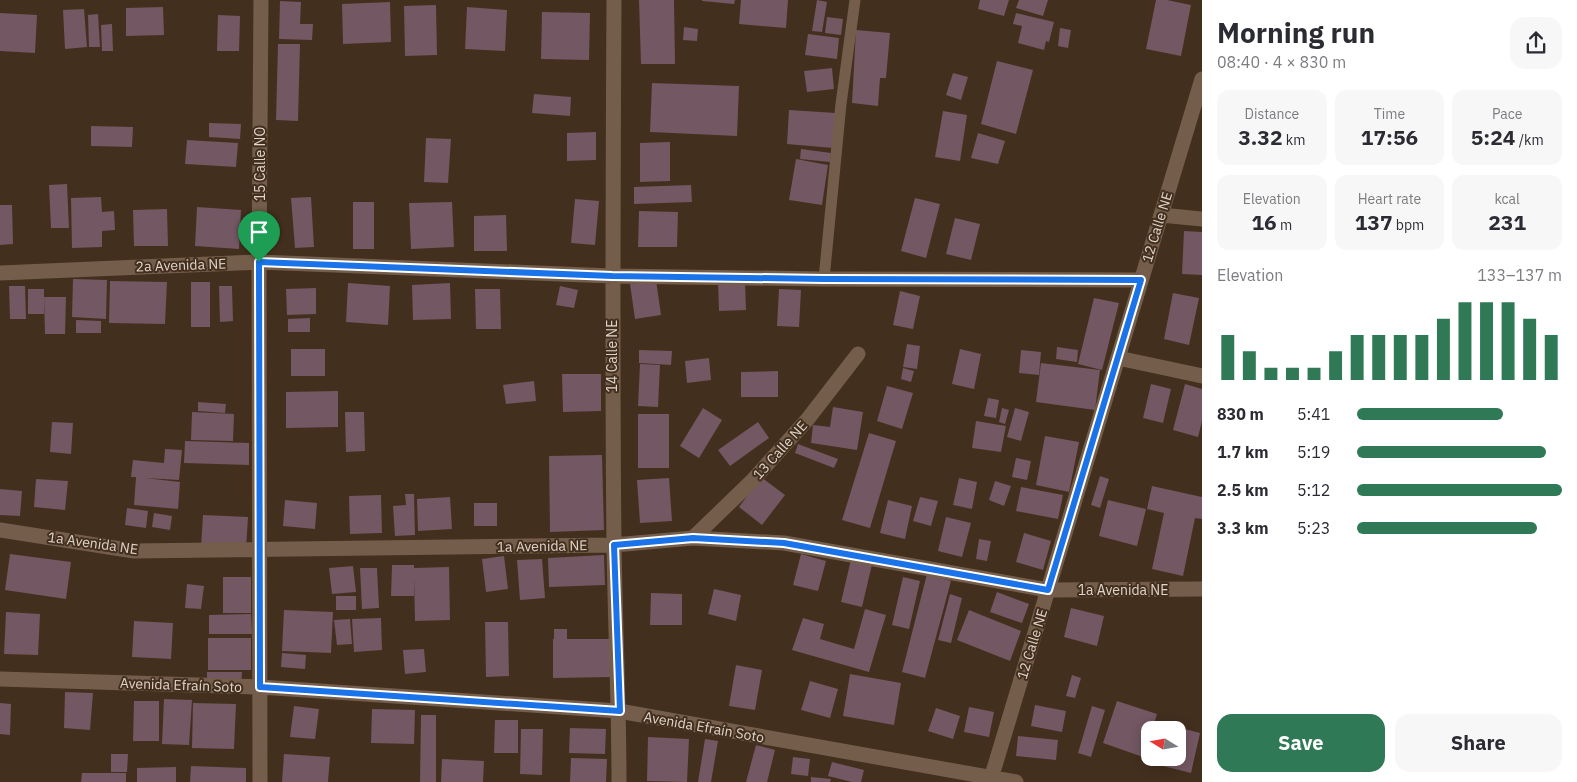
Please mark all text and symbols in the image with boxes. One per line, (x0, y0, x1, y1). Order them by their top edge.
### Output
text: Morning run (1217, 14, 1375, 51)
button: share (1510, 17, 1562, 69)
text: 08:40 · 4 × 830 m (1217, 52, 1346, 72)
text: Distance (1245, 105, 1299, 123)
text: Time (1374, 105, 1405, 123)
text: Pace (1492, 105, 1522, 123)
text: 3.32 (1238, 123, 1283, 151)
text: 17:56 (1361, 123, 1418, 151)
text: 5:24 (1471, 123, 1515, 151)
street label: 15 Calle NO (251, 127, 269, 201)
text: km (1283, 131, 1305, 149)
text: /km (1515, 131, 1544, 149)
street label: 12 Calle NE (1138, 190, 1176, 264)
text: Elevation (1243, 190, 1301, 208)
text: Heart rate (1358, 190, 1421, 208)
text: kcal (1494, 190, 1520, 208)
text: 16 (1251, 208, 1277, 236)
text: 137 (1355, 208, 1393, 236)
text: 231 (1488, 208, 1526, 236)
pin (238, 211, 280, 262)
text: m (1277, 216, 1292, 234)
text: bpm (1393, 216, 1424, 234)
icon: arrive (245, 218, 273, 246)
street label: 2a Avenida NE (135, 254, 227, 276)
text: Elevation (1217, 265, 1283, 285)
text: 133–137 m (1477, 265, 1562, 285)
street label: 14 Calle NE (603, 320, 621, 392)
text: 830 m (1217, 404, 1264, 424)
text: 5:41 (1297, 404, 1330, 424)
street label: 13 Calle NE (749, 417, 811, 483)
text: 1.7 km (1217, 442, 1268, 462)
text: 5:19 (1297, 442, 1330, 462)
text: 2.5 km (1217, 480, 1268, 500)
text: 5:12 (1297, 480, 1330, 500)
text: 3.3 km (1217, 518, 1268, 538)
text: 5:23 (1297, 518, 1330, 538)
street label: 1a Avenida NE (47, 528, 139, 558)
street label: 1a Avenida NE (496, 536, 588, 556)
street label: 1a Avenida NE (1078, 581, 1168, 599)
street label: 12 Calle NE (1013, 607, 1051, 681)
street label: Avenida Efraín Soto (120, 674, 243, 696)
street label: Avenida Efraín Soto (642, 708, 766, 746)
button: Save (1217, 714, 1385, 772)
button: Share (1395, 714, 1562, 772)
north arrow (1141, 721, 1186, 766)
map controls (1141, 721, 1186, 766)

